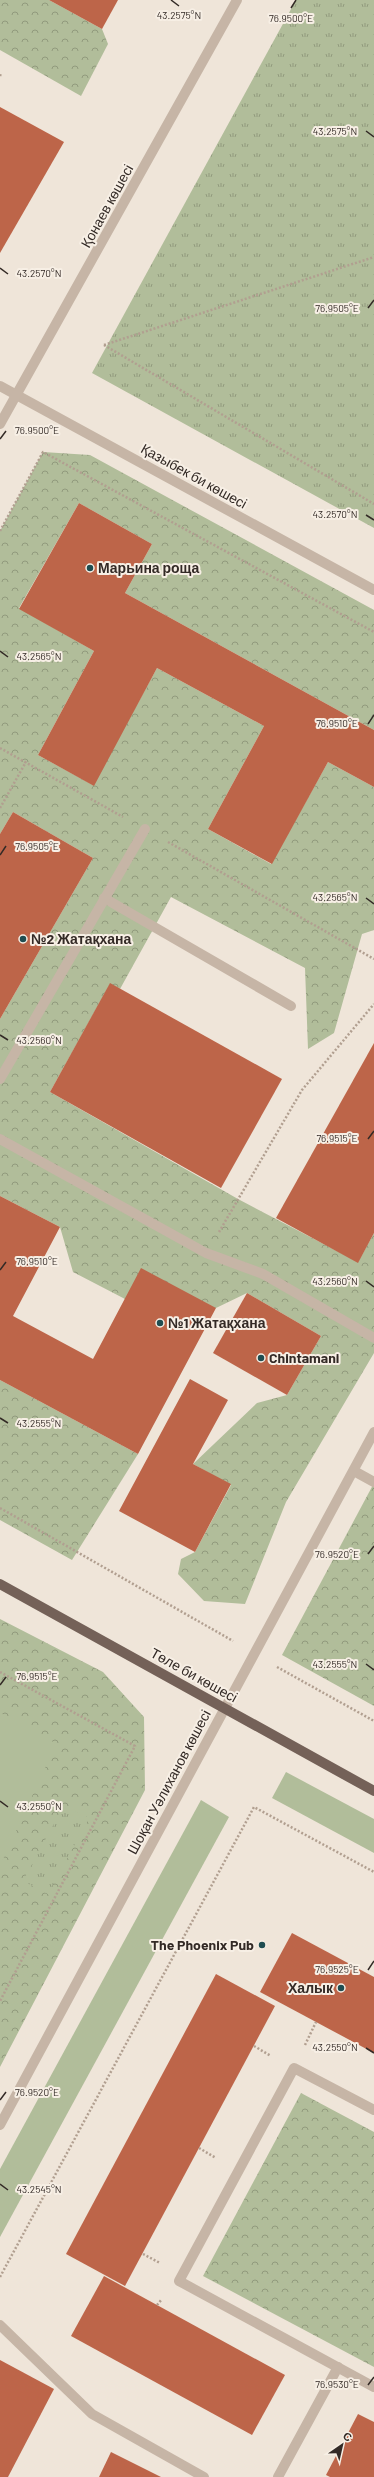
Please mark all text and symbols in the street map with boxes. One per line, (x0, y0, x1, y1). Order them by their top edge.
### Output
text: 43.2575°N (157, 9, 201, 21)
text: 76.9500°E (269, 12, 313, 24)
text: 43.2575°N (313, 125, 357, 137)
street label: Қонаев көшесі (77, 161, 136, 250)
text: 43.2570°N (17, 267, 61, 279)
text: 76.9505°E (315, 302, 359, 314)
text: 76.9500°E (15, 424, 59, 436)
street label: Қазыбек би көшесі (138, 439, 250, 512)
text: 43.2570°N (313, 508, 357, 520)
place label: Марьина роща (98, 559, 200, 576)
marker: Марьина роща (85, 563, 95, 573)
text: 43.2565°N (17, 650, 61, 662)
text: 76.9510°E (316, 717, 358, 729)
text: 76.9505°E (15, 840, 59, 852)
text: 43.2565°N (313, 891, 357, 903)
place label: №2 Жатақхана (31, 930, 132, 947)
marker: №2 Жатақхана (18, 934, 28, 944)
text: 43.2560°N (16, 1034, 62, 1046)
text: 76.9515°E (316, 1132, 358, 1144)
text: 76.9510°E (16, 1255, 58, 1267)
text: 43.2560°N (312, 1275, 358, 1287)
place label: №1 Жатақхана (168, 1314, 266, 1331)
marker: №1 Жатақхана (155, 1318, 165, 1328)
place label: Chintamani (269, 1349, 339, 1366)
marker: Chintamani (256, 1353, 266, 1363)
text: 43.2555°N (17, 1417, 61, 1429)
text: 76.9520°E (315, 1548, 359, 1560)
street label: Төле би көшесі (148, 1644, 241, 1705)
text: 43.2555°N (313, 1658, 357, 1670)
text: 76.9515°E (16, 1670, 58, 1682)
street label: Шоқан Уәлиханов көшесі (123, 1707, 214, 1857)
text: 43.2550°N (16, 1800, 62, 1812)
place label: The Phoenix Pub (151, 1936, 254, 1953)
marker: The Phoenix Pub (257, 1940, 267, 1950)
text: 76.9525°E (315, 1963, 359, 1975)
place label: Халык (288, 1979, 334, 1996)
marker: Халык (336, 1983, 346, 1993)
text: 43.2550°N (312, 2041, 358, 2053)
text: 76.9520°E (15, 2086, 59, 2098)
text: 43.2545°N (16, 2183, 62, 2195)
text: 76.9530°E (315, 2378, 359, 2390)
north arrow (322, 2425, 362, 2465)
text: С (341, 2429, 355, 2444)

